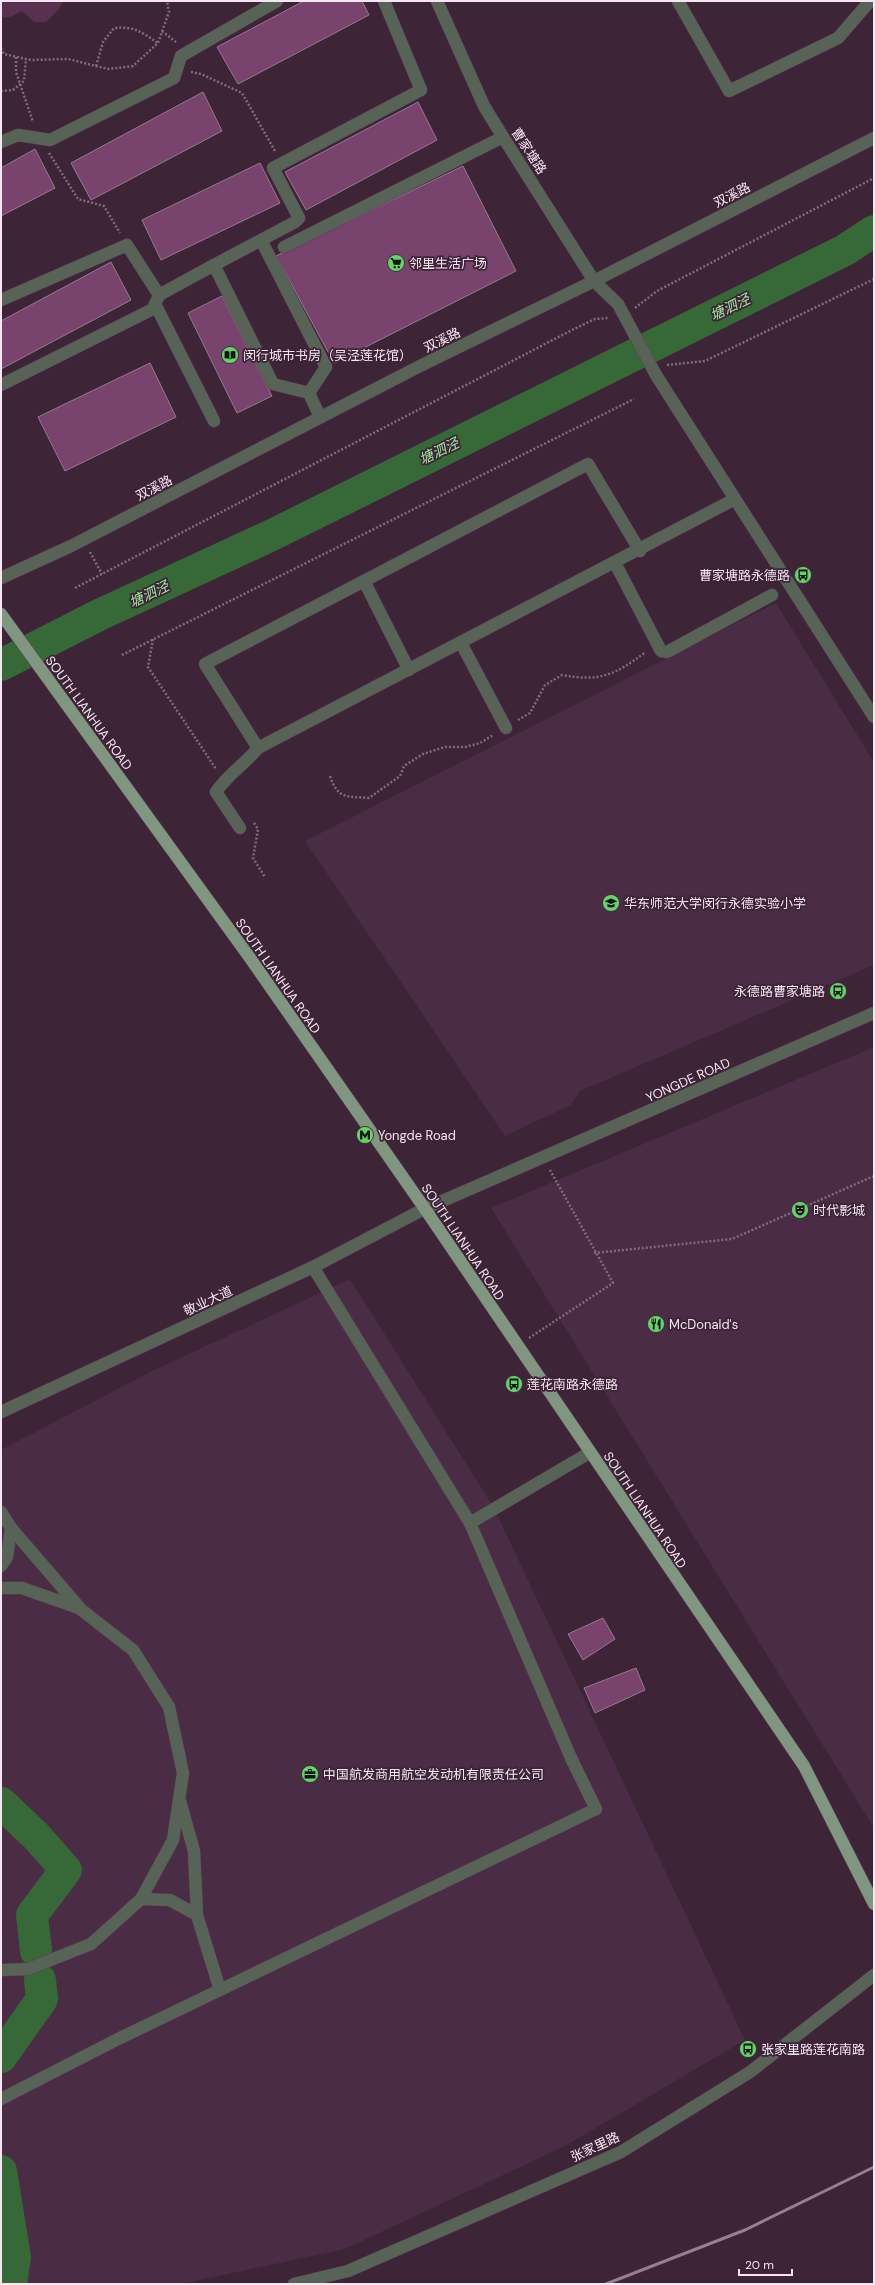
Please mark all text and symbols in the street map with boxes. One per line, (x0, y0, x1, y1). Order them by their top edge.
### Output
street label: 曹家塘路 (508, 125, 550, 177)
street label: 双溪路 (711, 179, 753, 211)
supermarket icon: 邻里生活广场 (386, 253, 406, 273)
place label: 邻里生活广场 (409, 255, 487, 272)
water label: 塘泗泾 (707, 289, 755, 324)
street label: 双溪路 (421, 324, 463, 356)
library icon: 闵行城市书房（吴泾莲花馆） (220, 345, 240, 365)
place label: 闵行城市书房（吴泾莲花馆） (243, 347, 412, 364)
water label: 塘泗泾 (416, 433, 464, 468)
street label: 双溪路 (133, 472, 175, 504)
bus stop icon: 曹家塘路永德路 (793, 565, 813, 585)
place label: 曹家塘路永德路 (699, 567, 790, 584)
water label: 塘泗泾 (126, 576, 174, 611)
street label: SOUTH LIANHUA ROAD (42, 653, 136, 773)
school or university icon: 华东师范大学闵行永德实验小学 (601, 893, 621, 913)
place label: 华东师范大学闵行永德实验小学 (624, 895, 806, 912)
street label: SOUTH LIANHUA ROAD (232, 915, 324, 1037)
bus stop icon: 永德路曹家塘路 (828, 981, 848, 1001)
place label: 永德路曹家塘路 (734, 983, 825, 1000)
street label: YONGDE ROAD (643, 1054, 733, 1106)
metro station icon: Yongde Road (355, 1125, 375, 1145)
place label: Yongde Road (378, 1127, 456, 1144)
street label: SOUTH LIANHUA ROAD (418, 1180, 508, 1304)
theatre icon: 时代影城 (790, 1200, 810, 1220)
place label: 时代影城 (813, 1202, 865, 1219)
street label: 敬业大道 (181, 1282, 235, 1320)
restaurant icon: McDonald's (646, 1314, 666, 1334)
place label: McDonald's (669, 1316, 738, 1333)
bus stop icon: 莲花南路永德路 (504, 1374, 524, 1394)
place label: 莲花南路永德路 (527, 1376, 618, 1393)
street label: SOUTH LIANHUA ROAD (600, 1448, 690, 1572)
office icon: 中国航发商用航空发动机有限责任公司 (300, 1764, 320, 1784)
place label: 中国航发商用航空发动机有限责任公司 (323, 1766, 544, 1783)
bus stop icon: 张家里路莲花南路 (738, 2039, 758, 2059)
place label: 张家里路莲花南路 (761, 2041, 865, 2058)
street label: 张家里路 (568, 2128, 622, 2166)
scale bar (739, 2251, 792, 2277)
text: 20 m (745, 2257, 774, 2273)

